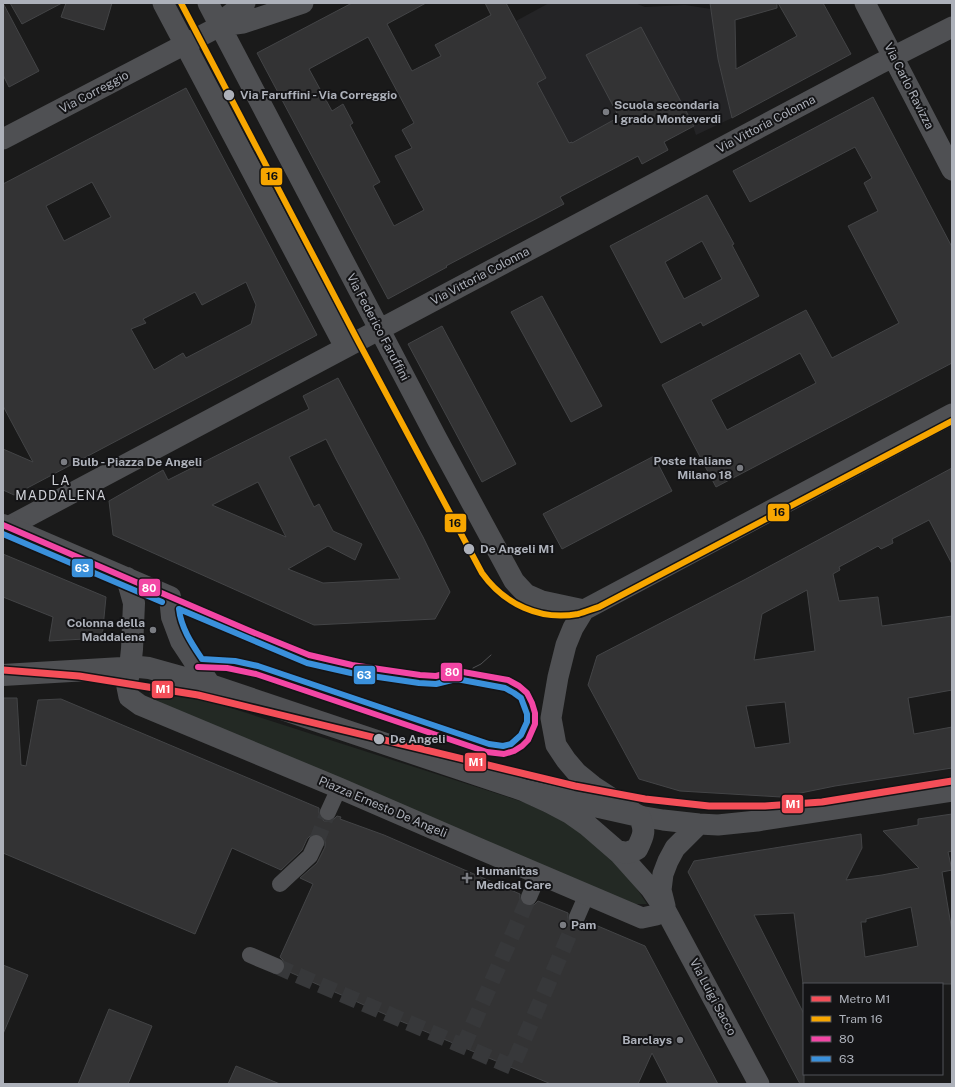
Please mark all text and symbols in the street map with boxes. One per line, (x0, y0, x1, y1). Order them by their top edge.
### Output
street label: Via Carlo Ravizza (881, 41, 937, 131)
street label: Via Correggio (57, 68, 131, 116)
marker: Via Faruffini - Via Correggio (222, 88, 236, 102)
place label: Via Faruffini - Via Correggio (240, 88, 397, 102)
street label: Via Vittoria Colonna (714, 92, 818, 156)
place label: Scuola secondaria I grado Monteverdi (614, 98, 721, 126)
marker: Scuola secondaria I grado Monteverdi (601, 107, 611, 117)
line badge: 16 (260, 167, 283, 186)
text: 16 (266, 170, 278, 182)
street label: Via Vittoria Colonna (428, 244, 532, 308)
street label: Via Federico Faruffini (344, 271, 412, 383)
place label: Poste Italiane Milano 18 (654, 454, 732, 482)
place label: Bulb - Piazza De Angeli (72, 455, 202, 469)
marker: Bulb - Piazza De Angeli (59, 457, 69, 467)
marker: Poste Italiane Milano 18 (735, 463, 745, 473)
district label: LA MADDALENA (15, 473, 107, 503)
line badge: 16 (767, 503, 790, 522)
text: 16 (773, 506, 785, 518)
line badge: 16 (444, 513, 467, 533)
text: 16 (449, 517, 461, 529)
marker: De Angeli M1 (462, 542, 476, 556)
place label: De Angeli M1 (480, 542, 554, 556)
line badge: 63 (71, 558, 94, 578)
text: 63 (75, 562, 89, 574)
line badge: 80 (138, 578, 161, 597)
text: 80 (142, 582, 156, 594)
place label: Colonna della Maddalena (67, 616, 145, 644)
marker: Colonna della Maddalena (148, 625, 158, 635)
line badge: 80 (440, 662, 463, 682)
line badge: 63 (353, 665, 376, 685)
text: 80 (445, 666, 459, 678)
text: 63 (357, 669, 371, 681)
line badge: M1 (151, 680, 174, 699)
text: M1 (156, 683, 170, 695)
marker: De Angeli (372, 732, 386, 746)
place label: De Angeli (390, 732, 445, 746)
line badge: M1 (464, 752, 487, 772)
text: M1 (469, 756, 483, 768)
street label: Piazza Ernesto De Angeli (317, 774, 449, 840)
line badge: M1 (781, 794, 804, 814)
text: M1 (786, 798, 800, 810)
place label: Humanitas Medical Care (476, 864, 551, 892)
marker: Humanitas Medical Care (461, 872, 473, 884)
place label: Pam (571, 918, 596, 932)
marker: Pam (558, 920, 568, 930)
street label: Via Luigi Sacco (687, 956, 739, 1038)
legend (803, 983, 943, 1075)
text: Metro M1 (839, 992, 890, 1006)
text: Tram 16 (839, 1012, 883, 1026)
text: 80 (839, 1032, 854, 1046)
place label: Barclays (622, 1033, 672, 1047)
marker: Barclays (675, 1035, 685, 1045)
text: 63 (839, 1052, 854, 1066)

